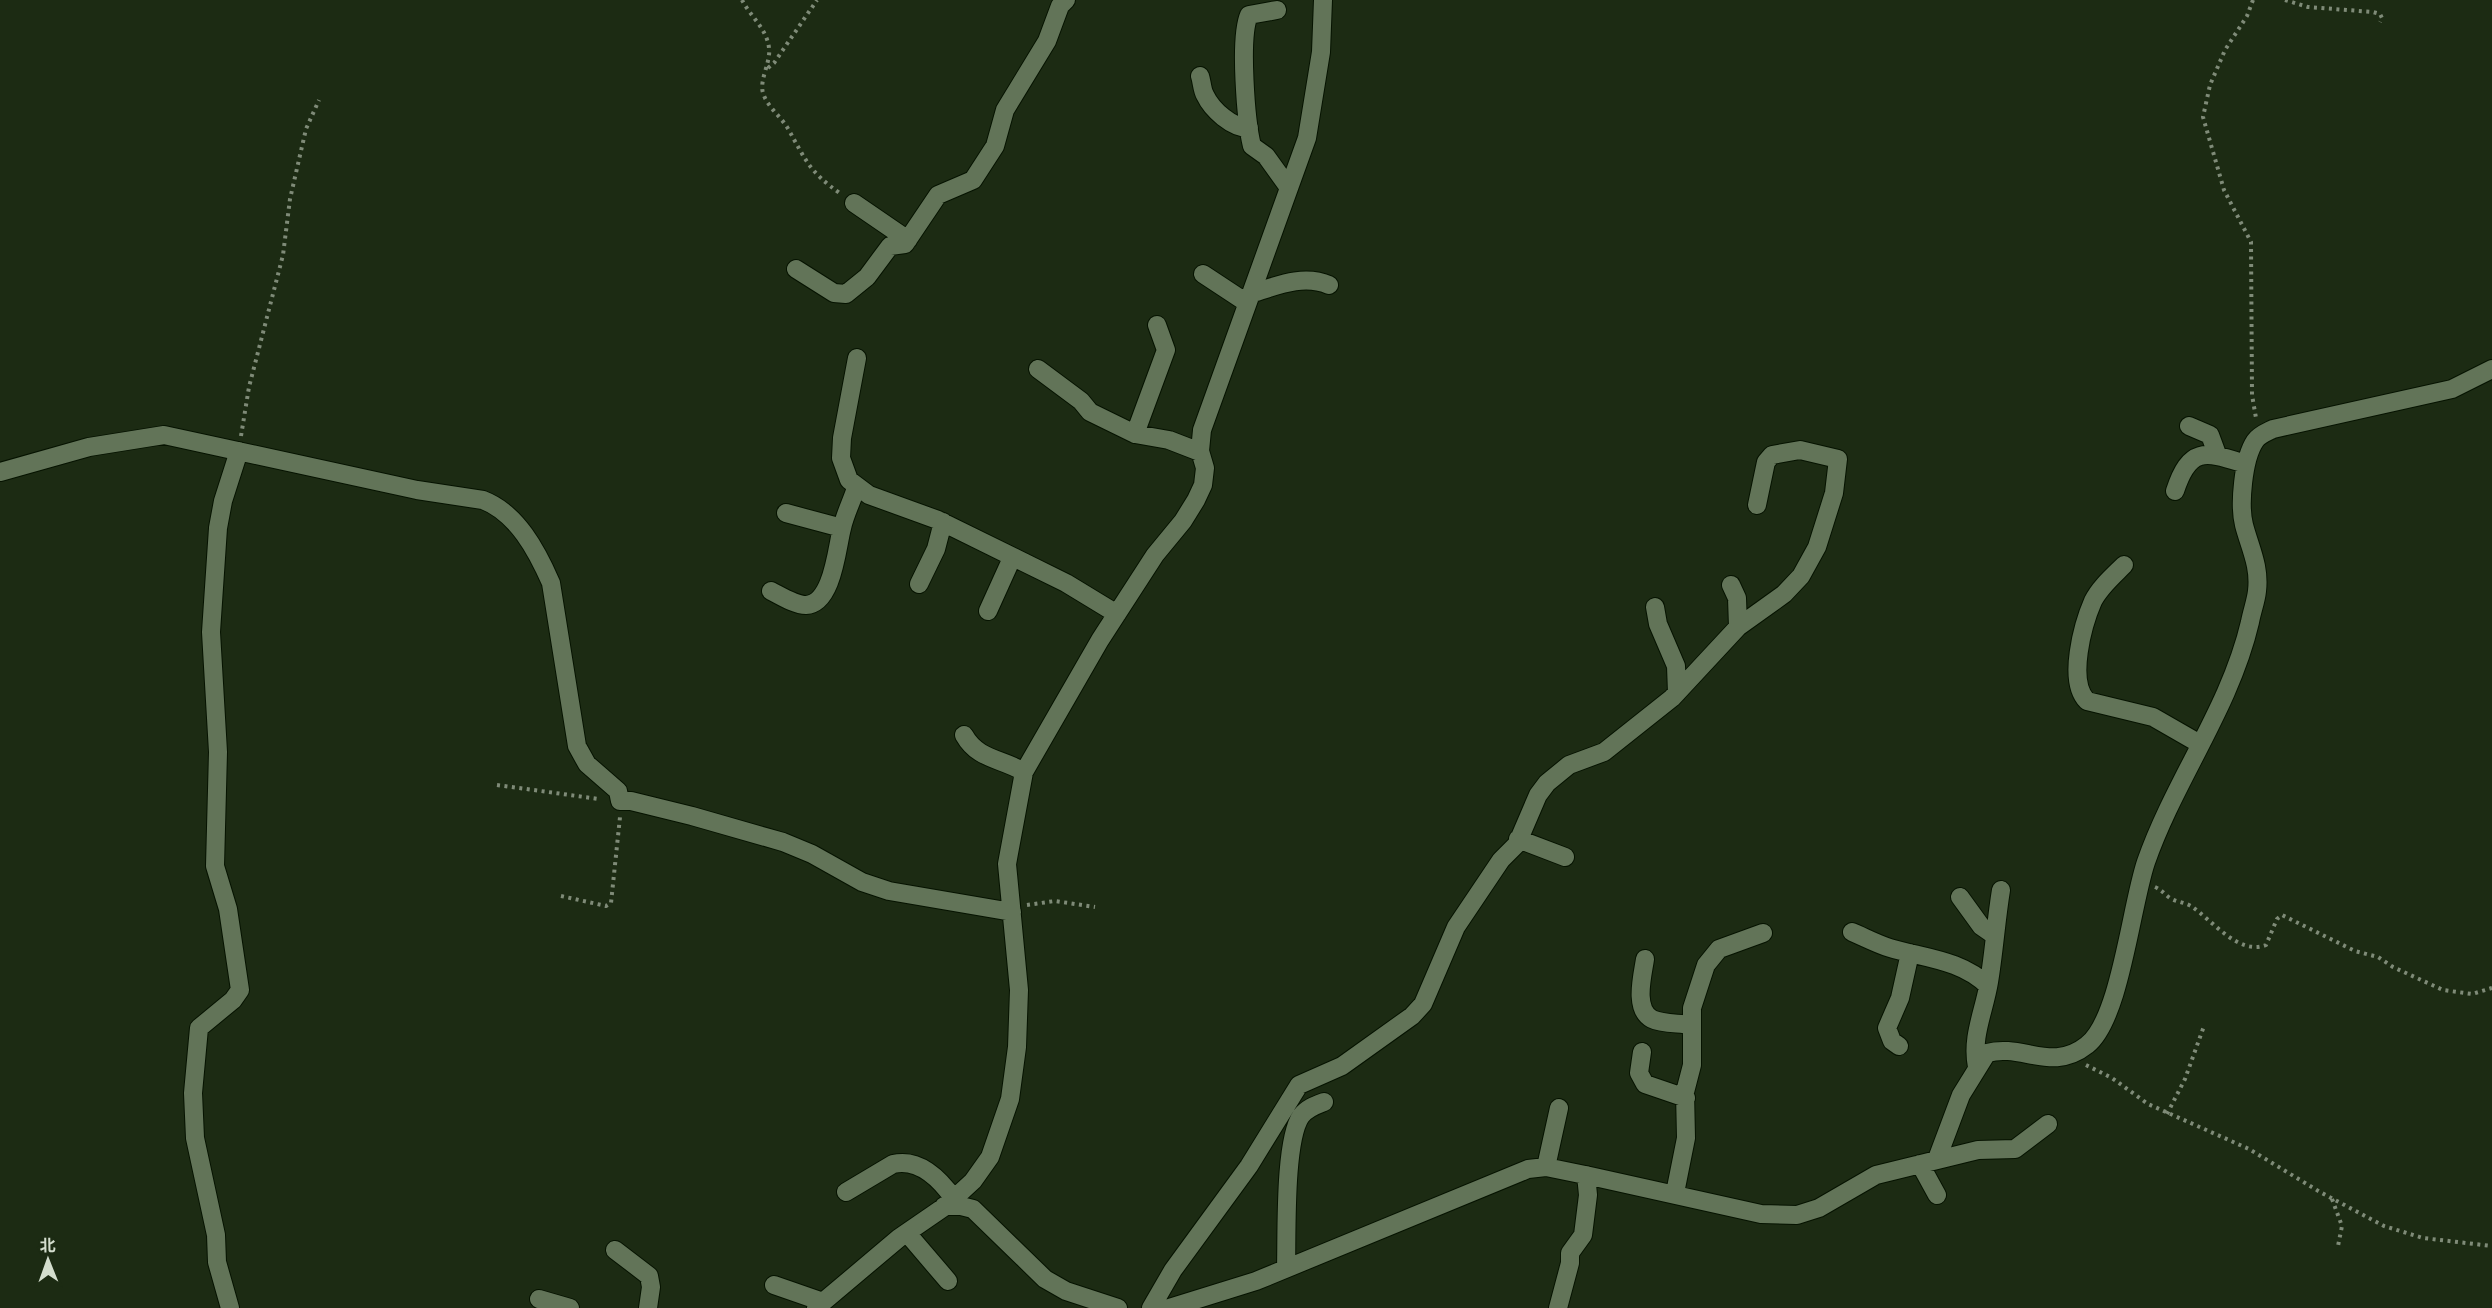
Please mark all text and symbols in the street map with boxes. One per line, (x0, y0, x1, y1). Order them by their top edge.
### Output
north arrow (18, 1230, 78, 1290)
text: 北 (40, 1235, 56, 1254)

